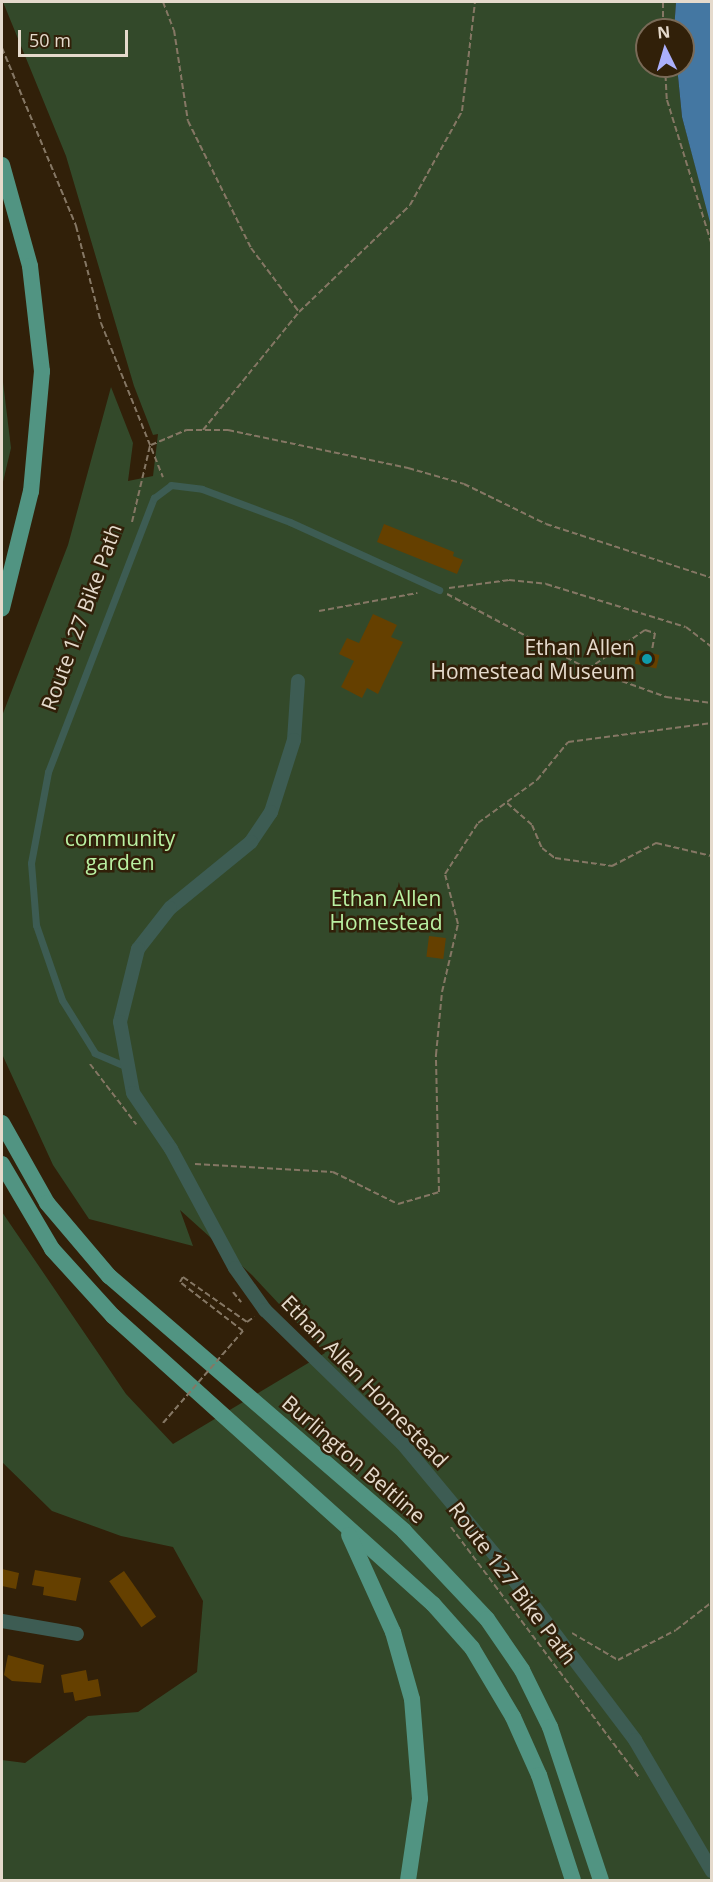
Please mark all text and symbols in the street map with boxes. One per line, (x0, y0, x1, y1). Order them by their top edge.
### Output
scale bar (21, 18, 130, 56)
north arrow (635, 18, 695, 78)
text: N (656, 21, 671, 44)
text: 50 m (29, 28, 71, 52)
street label: Route 127 Bike Path (36, 520, 126, 714)
place label: Ethan Allen Homestead Museum (431, 634, 635, 684)
marker: Ethan Allen Homestead Museum (640, 652, 654, 666)
park label: community garden (65, 825, 175, 875)
park label: Ethan Allen Homestead (329, 885, 443, 935)
street label: Ethan Allen Homestead (276, 1290, 454, 1472)
street label: Burlington Beltline (277, 1390, 431, 1528)
street label: Route 127 Bike Path (444, 1497, 582, 1669)

